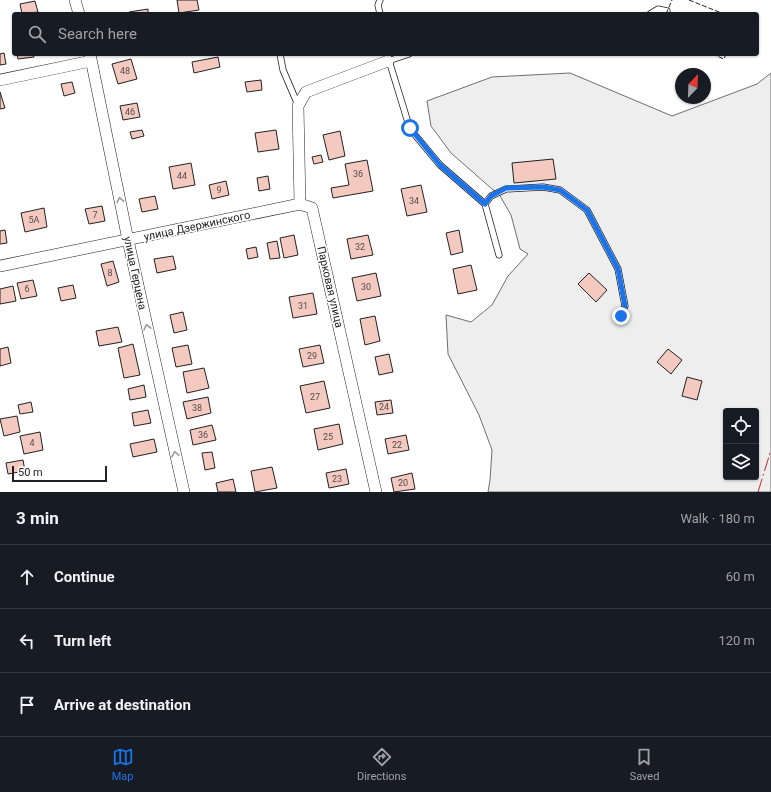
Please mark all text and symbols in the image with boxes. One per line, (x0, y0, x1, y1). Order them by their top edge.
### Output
search box (12, 12, 759, 56)
icon: search (26, 23, 48, 45)
text: Search here (58, 25, 137, 43)
house number: 48 (120, 66, 130, 76)
north arrow (675, 68, 711, 104)
house number: 46 (125, 107, 135, 117)
route start (401, 119, 419, 137)
house number: 36 (353, 169, 363, 179)
house number: 44 (177, 171, 187, 181)
house number: 9 (216, 185, 222, 195)
house number: 34 (409, 196, 419, 206)
one-way arrow (116, 197, 124, 203)
street label: улица Дзержинского (143, 208, 251, 244)
house number: 7 (92, 210, 98, 220)
house number: 5А (29, 215, 40, 225)
street label: улица Герцена (121, 235, 149, 311)
house number: 32 (355, 242, 365, 252)
street label: Парковая улица (314, 245, 346, 329)
house number: 8 (107, 268, 113, 278)
house number: 30 (361, 282, 371, 292)
house number: 6 (24, 284, 30, 294)
house number: 31 (298, 301, 308, 311)
route end (612, 307, 630, 325)
one-way arrow (144, 324, 152, 330)
house number: 29 (307, 351, 317, 361)
house number: 27 (310, 392, 320, 402)
house number: 24 (379, 402, 389, 412)
house number: 38 (192, 403, 202, 413)
map controls (723, 408, 759, 480)
button: locate (723, 408, 759, 444)
house number: 36 (198, 430, 208, 440)
house number: 25 (323, 432, 333, 442)
house number: 4 (29, 438, 35, 448)
house number: 22 (392, 440, 402, 450)
button: layers (723, 444, 759, 480)
one-way arrow (172, 451, 180, 457)
scale bar (12, 464, 107, 483)
text: 50 m (18, 466, 43, 479)
house number: 23 (332, 474, 342, 484)
house number: 20 (398, 478, 408, 488)
text: 3 min (16, 508, 59, 528)
text: Walk · 180 m (680, 511, 755, 526)
icon: ahead (16, 566, 38, 588)
text: Continue (54, 568, 115, 586)
text: 60 m (726, 569, 755, 584)
icon: left (16, 630, 38, 652)
text: Turn left (54, 632, 111, 650)
text: 120 m (718, 633, 755, 648)
icon: arrive (16, 694, 38, 716)
text: Arrive at destination (54, 696, 191, 714)
tab: Map (112, 746, 134, 783)
tab: Directions (357, 746, 406, 783)
tab: Saved (630, 746, 659, 783)

